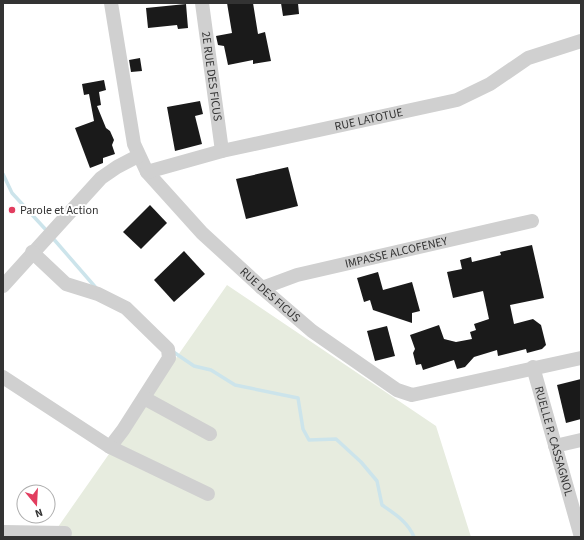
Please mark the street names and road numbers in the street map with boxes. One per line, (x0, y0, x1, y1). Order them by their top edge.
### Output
street label: 2E RUE DES FICUS (197, 30, 226, 122)
street label: RUE LATOTUE (333, 104, 405, 135)
street label: IMPASSE ALCOFENEY (343, 233, 449, 273)
street label: RUE DES FICUS (236, 264, 304, 327)
street label: RUELLE P. CASSAGNOL (530, 384, 577, 498)

